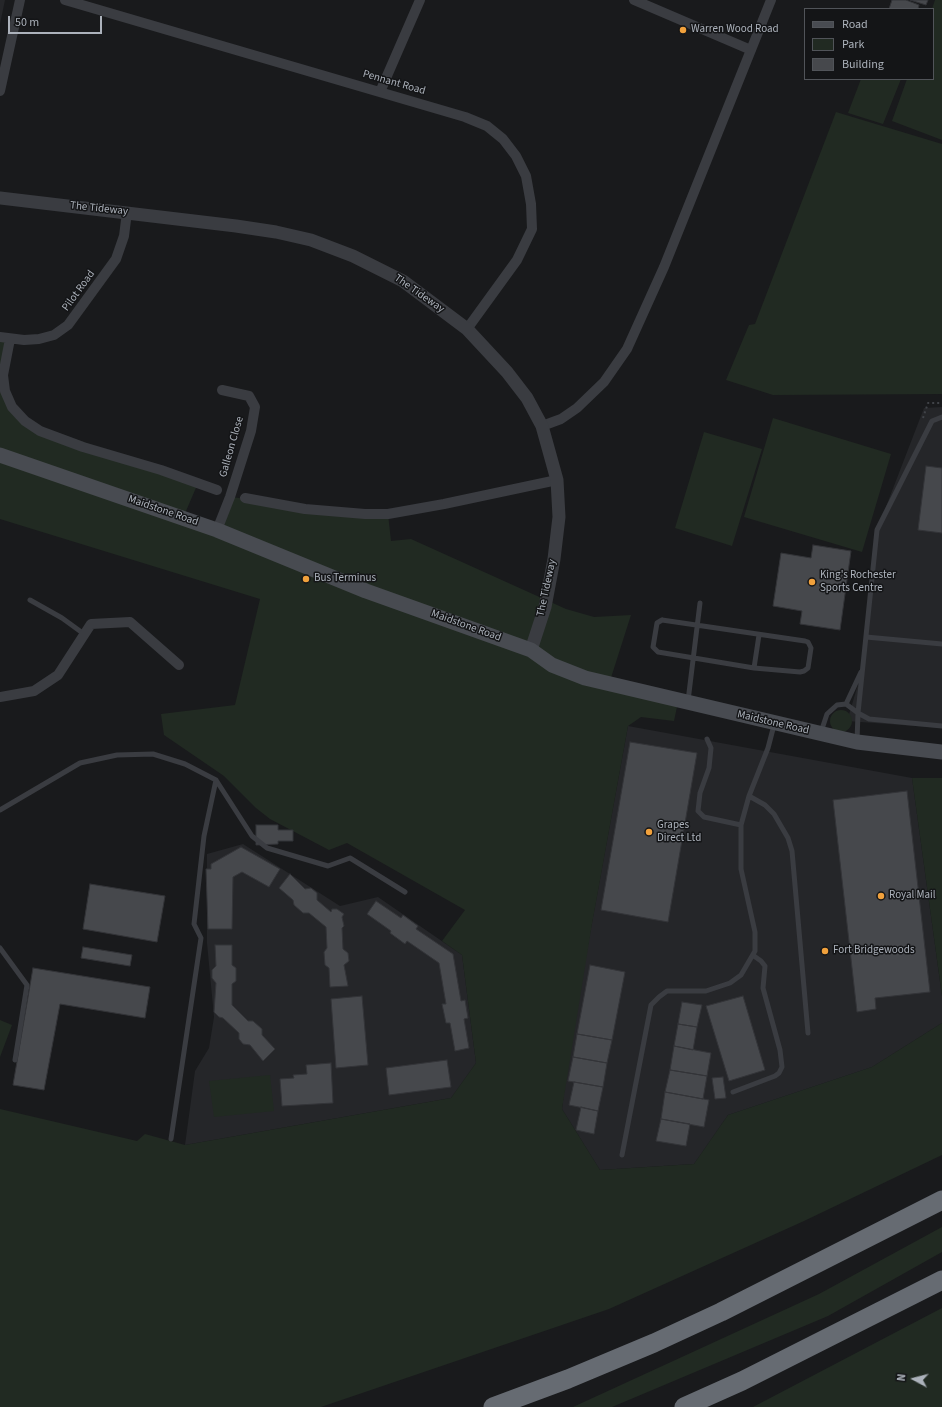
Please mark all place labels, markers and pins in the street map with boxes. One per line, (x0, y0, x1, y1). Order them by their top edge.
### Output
place label: Warren Wood Road (691, 23, 779, 37)
marker: Warren Wood Road (678, 25, 688, 35)
place label: King's Rochester Sports Centre (820, 569, 896, 595)
place label: Bus Terminus (314, 572, 376, 586)
marker: Bus Terminus (301, 574, 311, 584)
marker: King's Rochester Sports Centre (807, 577, 817, 587)
place label: Grapes Direct Ltd (657, 819, 701, 845)
marker: Grapes Direct Ltd (644, 827, 654, 837)
place label: Royal Mail (889, 889, 936, 903)
marker: Royal Mail (876, 891, 886, 901)
place label: Fort Bridgewoods (833, 944, 914, 958)
marker: Fort Bridgewoods (820, 946, 830, 956)

